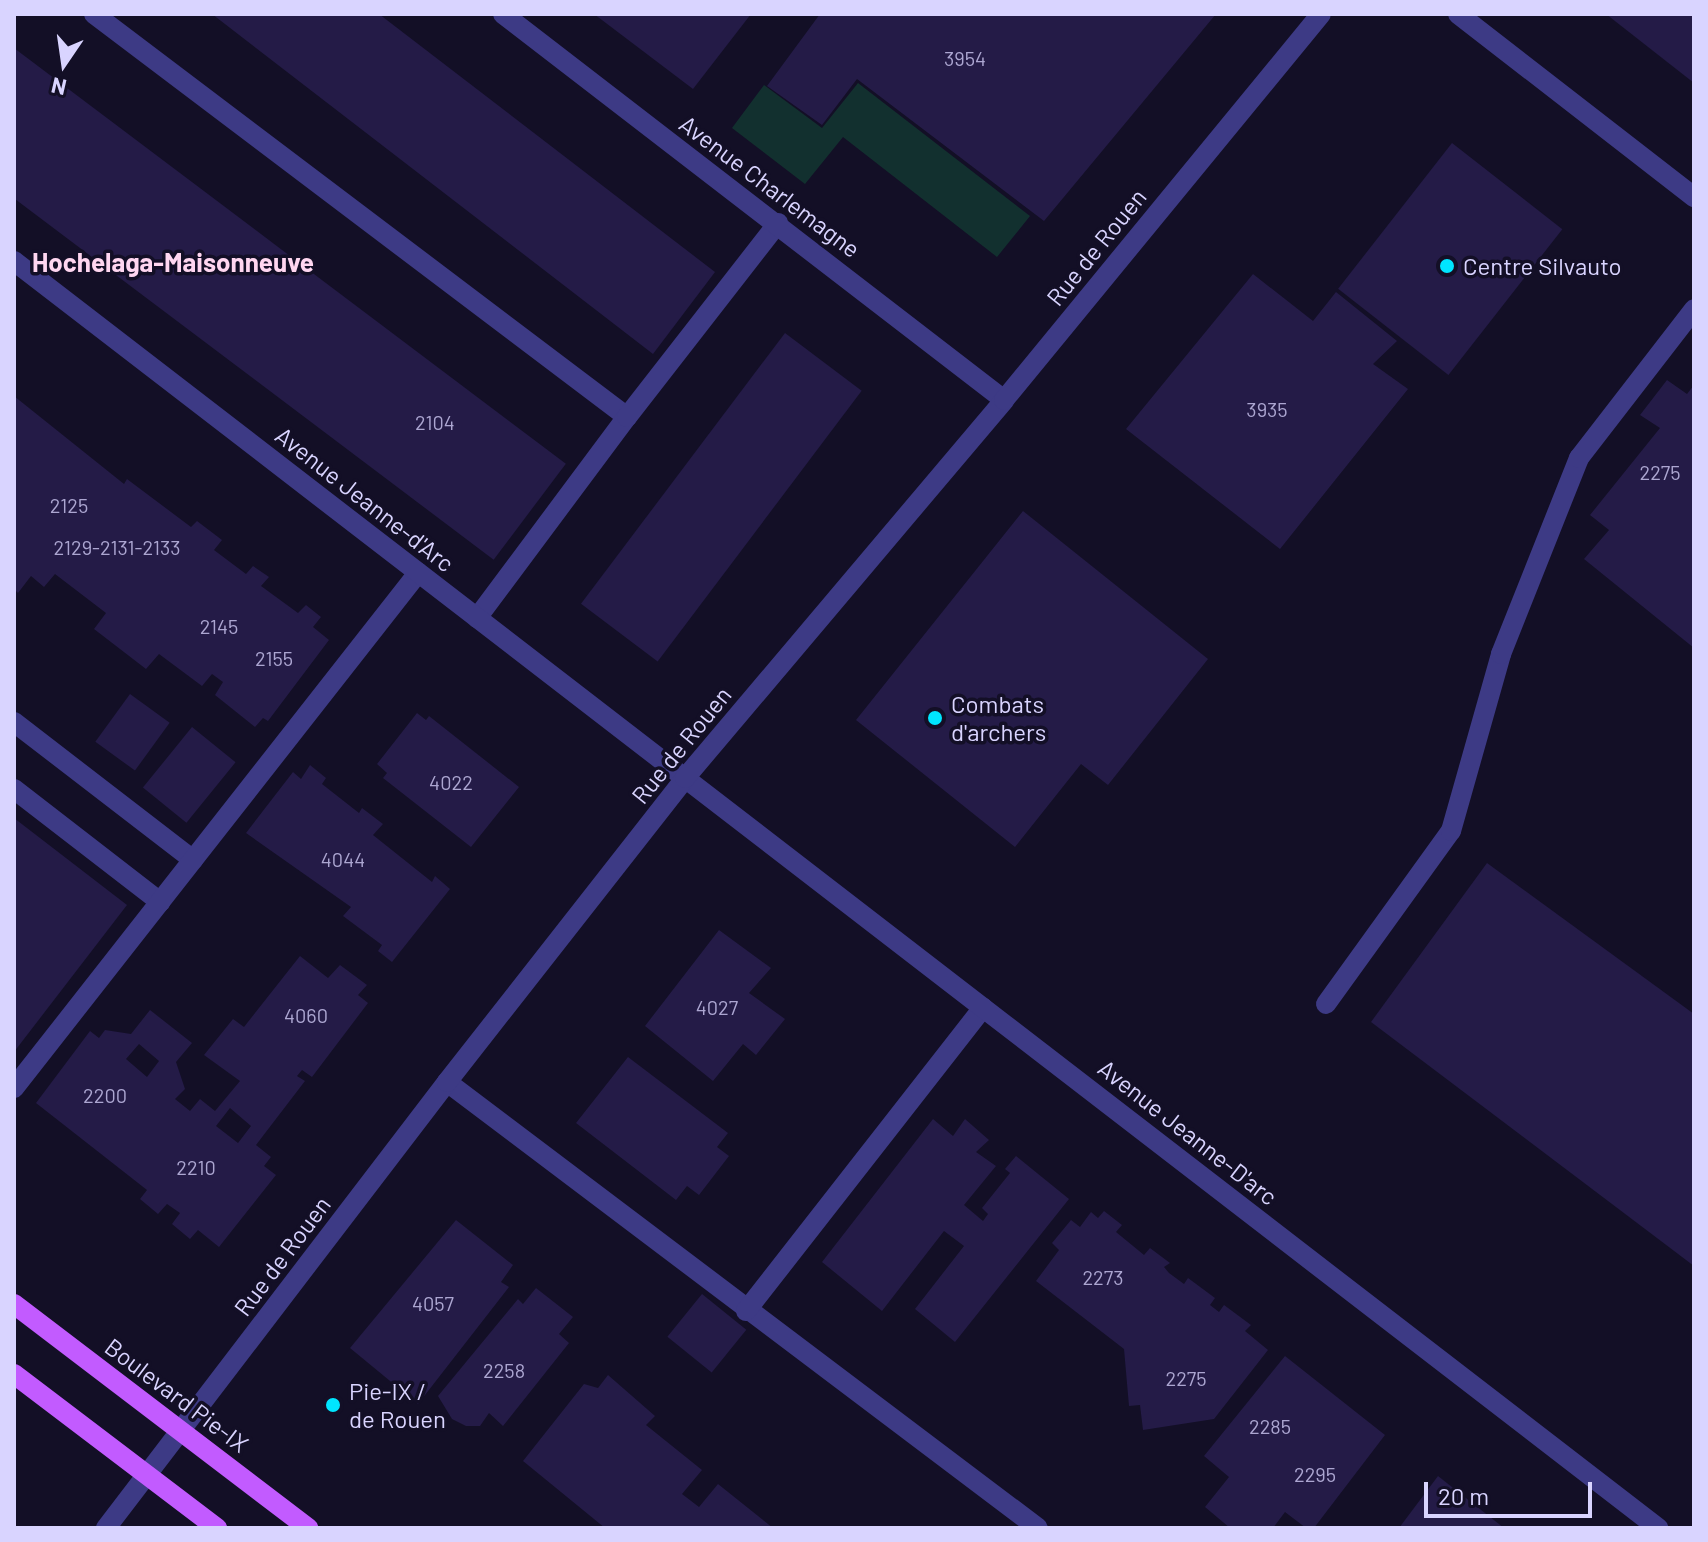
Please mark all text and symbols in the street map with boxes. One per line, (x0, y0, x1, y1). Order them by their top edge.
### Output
north arrow (24, 24, 104, 104)
house number: 3954 (944, 46, 986, 70)
text: N (49, 73, 69, 102)
street label: Avenue Charlemagne (674, 109, 866, 263)
street label: Rue de Rouen (1040, 183, 1152, 311)
district label: Hochelaga-Maisonneuve (32, 246, 314, 278)
place label: Centre Silvauto (1463, 252, 1622, 280)
marker: Centre Silvauto (1438, 257, 1456, 275)
house number: 3935 (1246, 397, 1288, 421)
house number: 2104 (415, 410, 455, 434)
street label: Avenue Jeanne-d'Arc (270, 420, 460, 578)
house number: 2275 (1639, 460, 1681, 484)
house number: 2125 (50, 493, 88, 517)
house number: 2129-2131-2133 (54, 535, 180, 559)
house number: 2145 (200, 614, 238, 638)
house number: 2155 (255, 646, 293, 670)
street label: Rue de Rouen (625, 681, 737, 809)
place label: Combats d'archers (951, 690, 1046, 746)
marker: Combats d'archers (926, 709, 944, 727)
house number: 4022 (429, 770, 473, 794)
house number: 4044 (321, 847, 365, 871)
house number: 4027 (696, 995, 738, 1019)
house number: 4060 (284, 1003, 328, 1027)
street label: Avenue Jeanne-D'arc (1093, 1053, 1283, 1211)
house number: 2200 (83, 1083, 127, 1107)
house number: 2210 (176, 1155, 216, 1179)
street label: Rue de Rouen (228, 1191, 336, 1321)
house number: 2273 (1082, 1265, 1124, 1289)
house number: 4057 (412, 1291, 454, 1315)
street label: Boulevard Pie-IX (100, 1332, 254, 1458)
house number: 2258 (483, 1358, 525, 1382)
house number: 2275 (1165, 1366, 1207, 1390)
place label: Pie-IX / de Rouen (349, 1377, 446, 1433)
marker: Pie-IX / de Rouen (324, 1396, 342, 1414)
house number: 2285 (1249, 1414, 1291, 1438)
house number: 2295 (1294, 1462, 1336, 1486)
scale bar (1428, 1466, 1596, 1516)
text: 20 m (1438, 1481, 1489, 1510)

